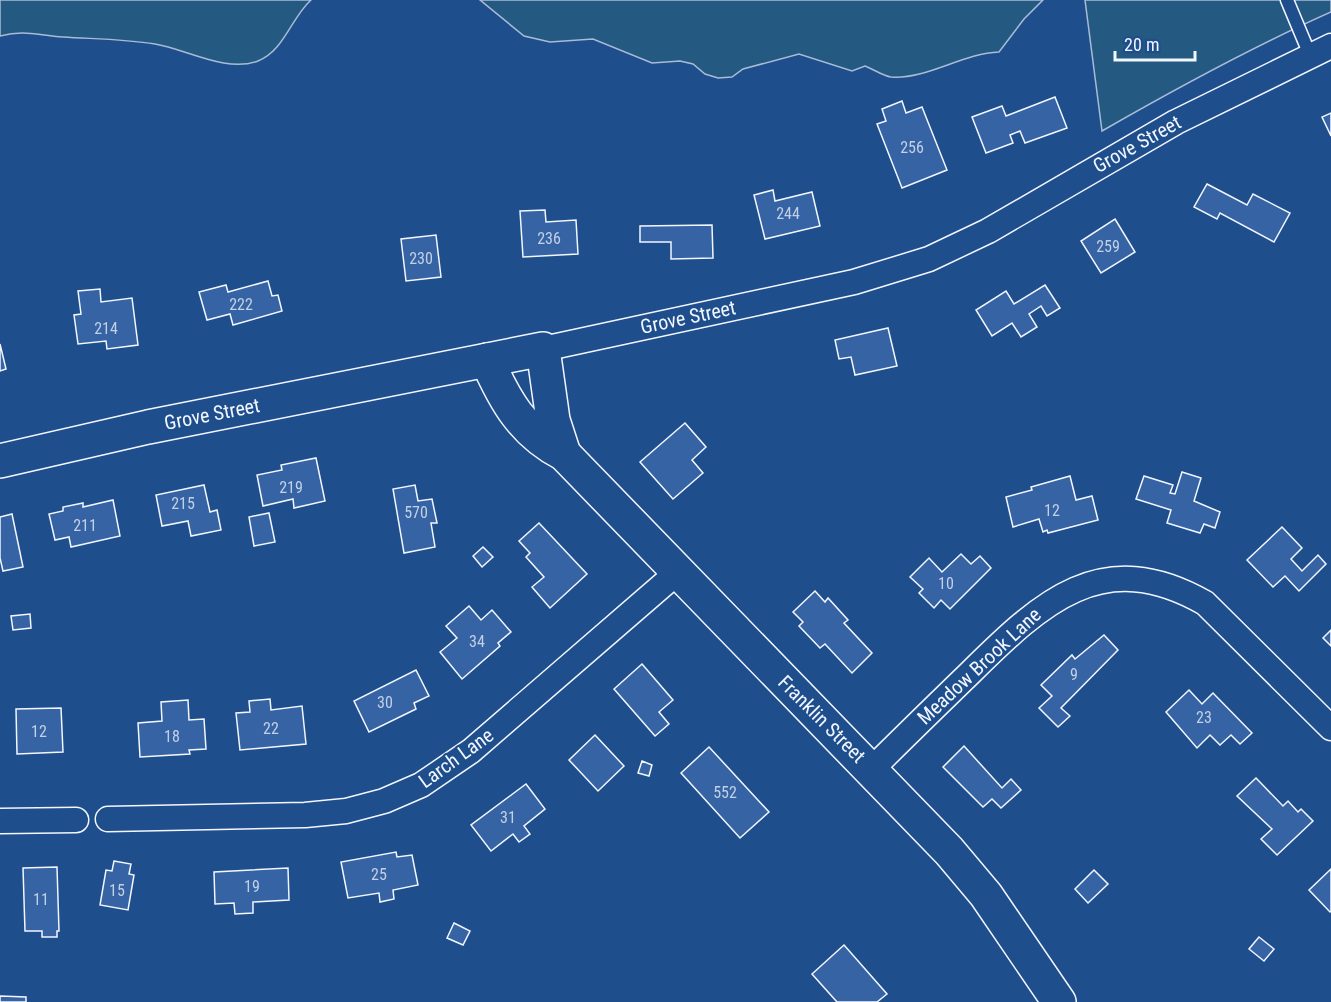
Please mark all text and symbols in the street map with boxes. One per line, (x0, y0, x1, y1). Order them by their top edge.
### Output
scale bar (1115, 24, 1194, 62)
text: 20 m (1124, 34, 1159, 55)
street label: Grove Street (1089, 110, 1185, 178)
house number: 256 (900, 138, 924, 157)
house number: 244 (776, 204, 800, 223)
house number: 236 (537, 229, 561, 248)
house number: 259 (1096, 237, 1120, 256)
house number: 230 (409, 249, 433, 268)
house number: 222 (229, 295, 253, 314)
street label: Grove Street (638, 295, 738, 339)
house number: 214 (94, 319, 118, 338)
street label: Grove Street (162, 393, 262, 435)
house number: 219 (279, 478, 303, 497)
house number: 215 (171, 494, 195, 513)
house number: 12 (1044, 501, 1060, 520)
house number: 570 (404, 503, 428, 522)
house number: 211 (73, 516, 97, 535)
house number: 10 (938, 574, 954, 593)
street label: Meadow Brook Lane (912, 603, 1046, 729)
house number: 34 (469, 632, 485, 651)
house number: 9 (1070, 665, 1078, 684)
street label: Franklin Street (773, 670, 871, 768)
house number: 30 (377, 693, 393, 712)
house number: 23 (1196, 708, 1212, 727)
house number: 22 (263, 719, 279, 738)
house number: 12 (31, 722, 47, 741)
street label: Larch Lane (414, 723, 498, 793)
house number: 18 (164, 727, 180, 746)
house number: 552 (713, 783, 737, 802)
house number: 31 (500, 808, 516, 827)
house number: 25 (371, 865, 387, 884)
house number: 19 (244, 877, 260, 896)
house number: 15 (109, 881, 125, 900)
house number: 11 (33, 890, 49, 909)

